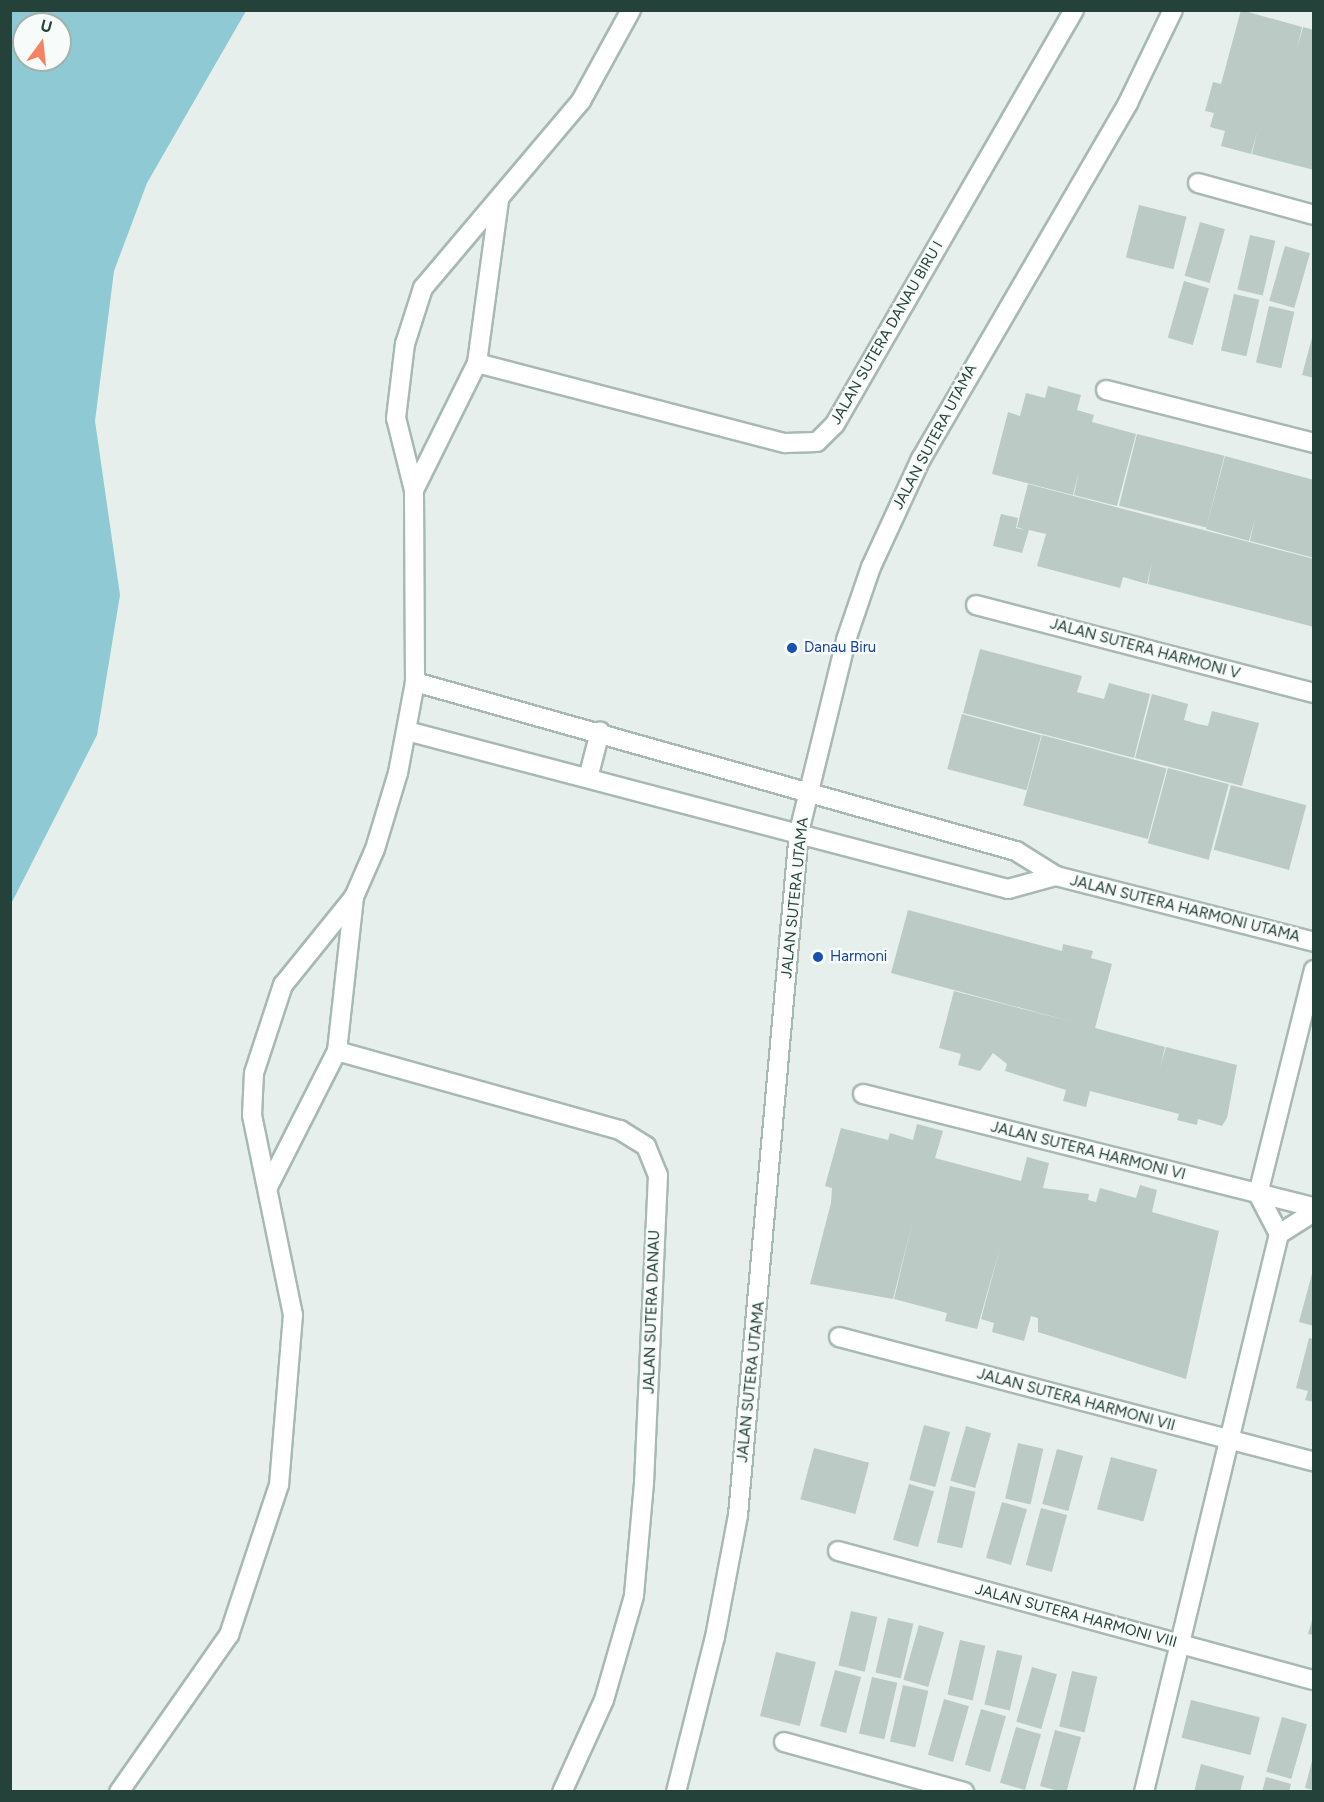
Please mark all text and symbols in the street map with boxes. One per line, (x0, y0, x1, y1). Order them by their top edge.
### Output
north arrow (12, 12, 72, 72)
text: U (38, 15, 54, 37)
street label: JALAN SUTERA DANAU BIRU I (827, 238, 947, 428)
street label: JALAN SUTERA UTAMA (889, 361, 981, 513)
street label: JALAN SUTERA HARMONI V (1048, 615, 1242, 683)
place label: Danau Biru (804, 639, 876, 657)
marker: Danau Biru (785, 641, 799, 655)
street label: JALAN SUTERA UTAMA (778, 817, 812, 979)
street label: JALAN SUTERA HARMONI UTAMA (1068, 872, 1302, 946)
place label: Harmoni (830, 948, 887, 966)
marker: Harmoni (811, 950, 825, 964)
street label: JALAN SUTERA HARMONI VI (989, 1118, 1187, 1184)
street label: JALAN SUTERA DANAU (640, 1230, 664, 1394)
street label: JALAN SUTERA UTAMA (734, 1301, 768, 1463)
street label: JALAN SUTERA HARMONI VII (975, 1365, 1177, 1435)
street label: JALAN SUTERA HARMONI VIII (973, 1580, 1179, 1652)

